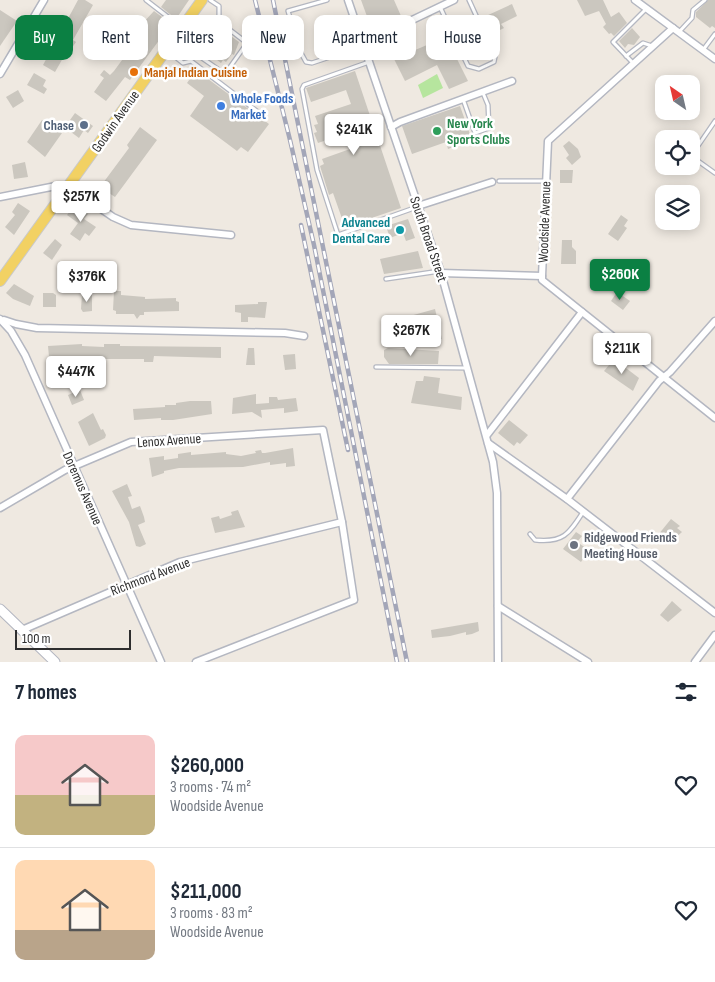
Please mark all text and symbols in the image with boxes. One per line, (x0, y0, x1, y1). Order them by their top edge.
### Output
chip: Buy (15, 15, 73, 60)
chip: Rent (83, 15, 148, 60)
chip: Filters (158, 15, 232, 60)
chip: New (242, 15, 304, 60)
chip: Apartment (314, 15, 416, 60)
chip: House (426, 15, 500, 60)
place label: Manjal Indian Cuisine (144, 64, 247, 81)
marker: Manjal Indian Cuisine (128, 66, 140, 78)
north arrow (655, 75, 700, 120)
map controls (655, 75, 700, 230)
street label: Godwin Avenue (88, 87, 143, 155)
place label: Whole Foods Market (231, 90, 293, 123)
marker: Whole Foods Market (215, 100, 227, 112)
pin: $241K (319, 114, 389, 156)
place label: New York Sports Clubs (447, 115, 510, 148)
place label: Chase (44, 117, 74, 134)
marker: Chase (78, 119, 90, 131)
text: $241K (336, 120, 372, 139)
marker: New York Sports Clubs (431, 125, 443, 137)
button: locate (655, 130, 700, 175)
pin: $257K (46, 180, 116, 223)
street label: Woodside Avenue (535, 181, 554, 263)
button: layers (655, 185, 700, 230)
text: $257K (62, 187, 100, 206)
street label: South Broad Street (406, 194, 451, 284)
place label: Advanced Dental Care (332, 214, 390, 247)
marker: Advanced Dental Care (394, 224, 406, 236)
pin: $260K (585, 258, 655, 301)
pin: $376K (52, 260, 122, 303)
text: $260K (601, 265, 639, 284)
text: $376K (68, 267, 106, 286)
pin: $267K (376, 314, 446, 357)
text: $267K (392, 321, 430, 340)
pin: $211K (587, 332, 657, 375)
text: $211K (604, 339, 640, 358)
pin: $447K (41, 356, 111, 398)
text: $447K (57, 362, 95, 381)
street label: Lenox Avenue (136, 430, 202, 451)
street label: Doremus Avenue (59, 449, 106, 527)
place label: Ridgewood Friends Meeting House (584, 529, 677, 562)
marker: Ridgewood Friends Meeting House (568, 539, 580, 551)
street label: Richmond Avenue (108, 554, 192, 599)
scale bar (15, 627, 131, 650)
text: 100 m (22, 630, 51, 647)
icon: filters (672, 678, 700, 706)
text: 7 homes (15, 680, 77, 705)
text: $260,000 (170, 753, 244, 778)
icon: home (55, 755, 115, 815)
icon: heart (672, 771, 700, 799)
text: 3 rooms · 74 m² (170, 778, 251, 797)
text: Woodside Avenue (170, 797, 264, 816)
text: $211,000 (170, 879, 242, 904)
icon: home (55, 880, 115, 940)
icon: heart (672, 896, 700, 924)
text: 3 rooms · 83 m² (170, 904, 253, 923)
text: Woodside Avenue (170, 923, 264, 942)

